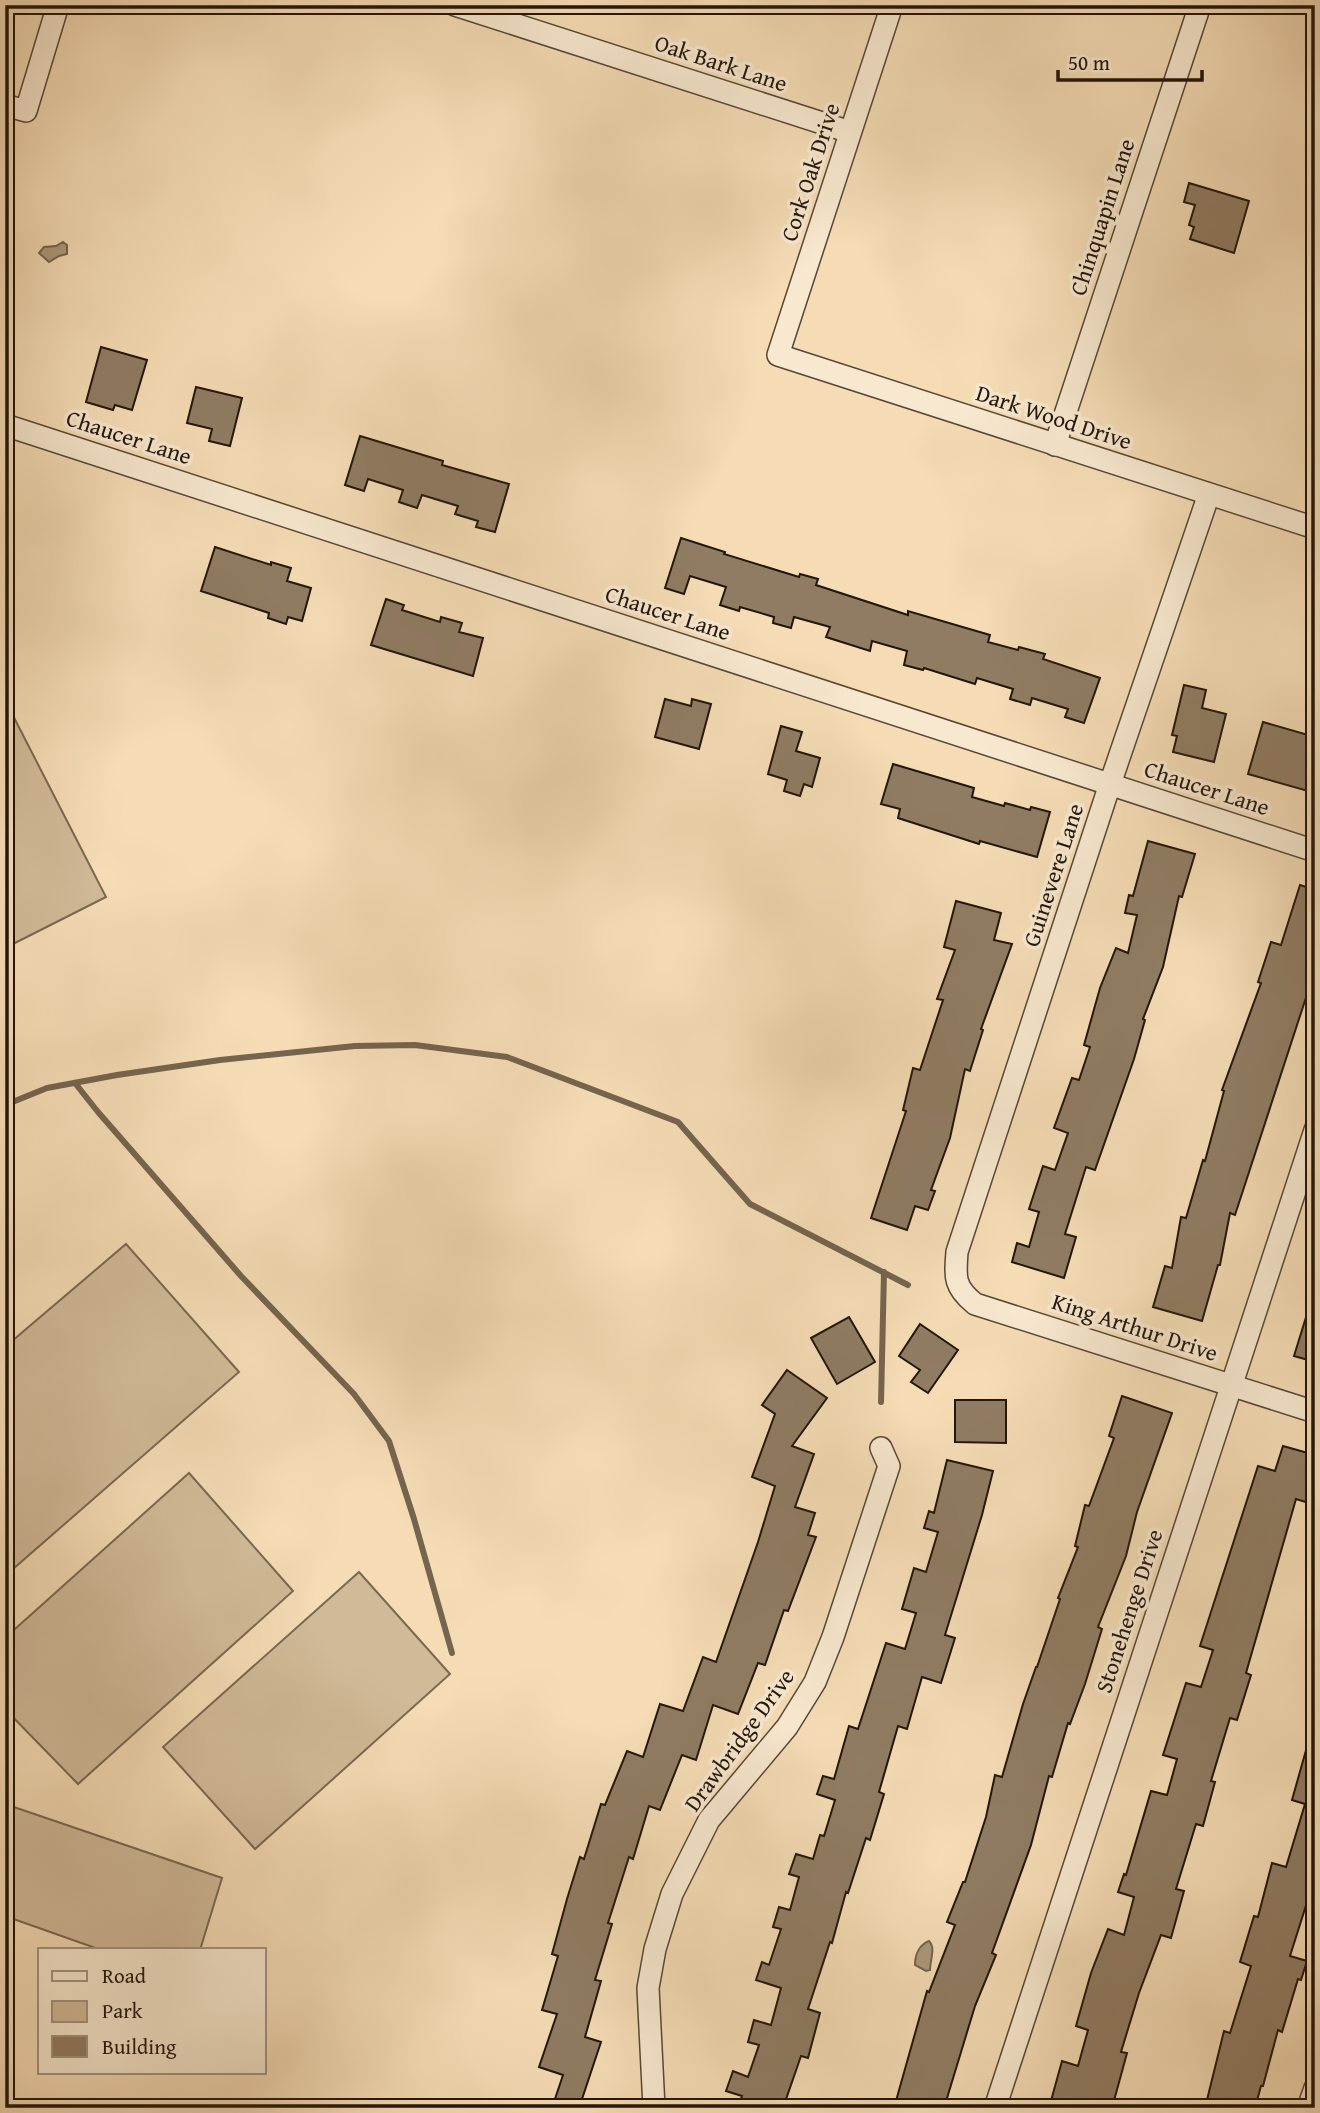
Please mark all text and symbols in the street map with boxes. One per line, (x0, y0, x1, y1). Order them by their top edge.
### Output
street label: Oak Bark Lane (651, 26, 792, 99)
scale bar (1058, 38, 1201, 82)
text: 50 m (1068, 47, 1110, 78)
street label: Cork Oak Drive (772, 98, 847, 245)
street label: Chinquapin Lane (1061, 134, 1142, 299)
street label: Dark Wood Drive (972, 376, 1136, 457)
street label: Chaucer Lane (62, 401, 196, 472)
street label: Chaucer Lane (601, 577, 735, 648)
street label: Chaucer Lane (1140, 752, 1274, 823)
street label: Guinevere Lane (1014, 799, 1091, 951)
street label: King Arthur Drive (1048, 1284, 1222, 1369)
street label: Stonehenge Drive (1087, 1525, 1171, 1697)
street label: Drawbridge Drive (676, 1662, 802, 1818)
legend (38, 1948, 266, 2074)
text: Road (102, 1960, 147, 1991)
text: Park (102, 1995, 143, 2026)
text: Building (102, 2031, 177, 2062)

